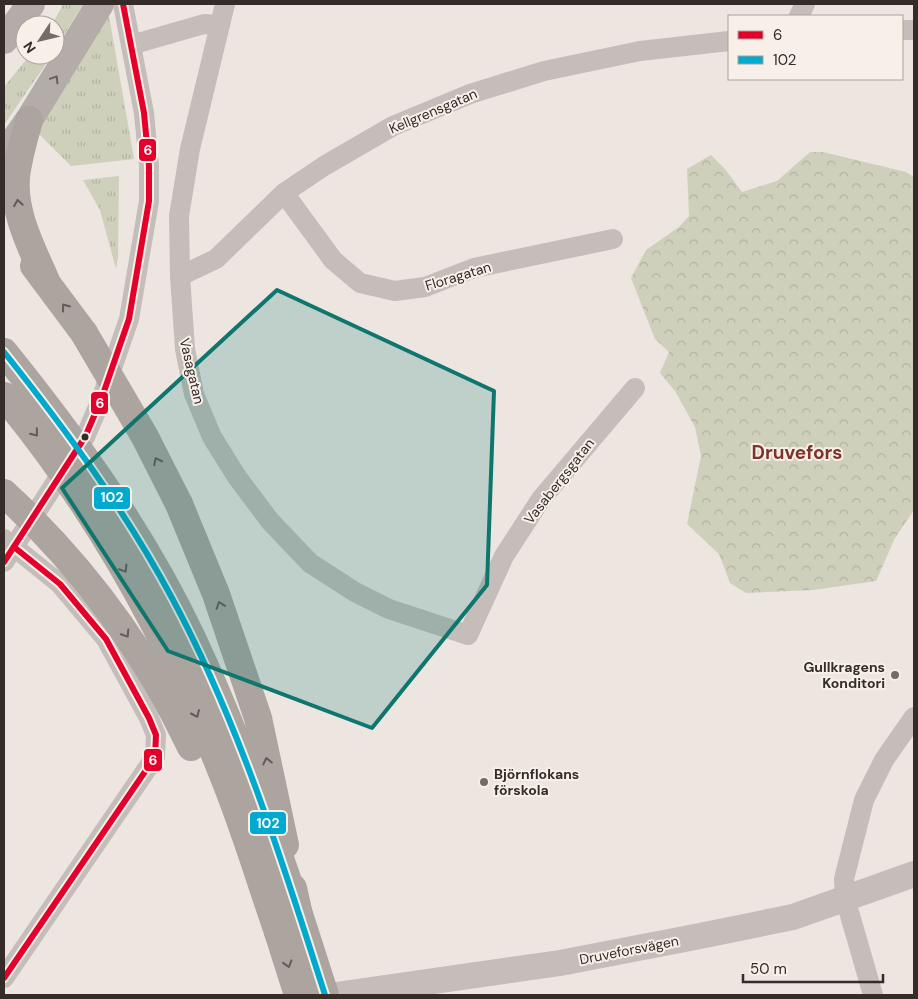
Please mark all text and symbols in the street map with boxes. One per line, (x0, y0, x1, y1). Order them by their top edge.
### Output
north arrow (15, 15, 65, 65)
legend (728, 15, 903, 80)
text: 6 (773, 25, 782, 45)
text: N (19, 38, 40, 57)
text: 102 (773, 50, 796, 70)
one-way arrow (48, 75, 58, 84)
street label: Kellgrensgatan (386, 84, 480, 138)
line badge: 6 (138, 138, 157, 162)
text: 6 (144, 141, 153, 159)
one-way arrow (13, 198, 24, 206)
street label: Floragatan (423, 257, 493, 295)
one-way arrow (62, 304, 70, 313)
street label: Vasagatan (176, 336, 208, 406)
line badge: 6 (90, 391, 109, 415)
text: 6 (96, 394, 105, 412)
one-way arrow (29, 427, 37, 436)
unlabelled marker (80, 432, 90, 442)
street label: Vasabergsgatan (520, 435, 598, 527)
district label: Druvefors (752, 440, 842, 465)
one-way arrow (153, 457, 163, 466)
line badge: 102 (93, 486, 131, 510)
text: 102 (101, 488, 123, 506)
one-way arrow (118, 563, 127, 572)
one-way arrow (216, 602, 226, 610)
one-way arrow (120, 628, 129, 638)
place label: Gullkragens Konditori (803, 658, 885, 692)
marker: Gullkragens Konditori (889, 669, 901, 681)
one-way arrow (190, 709, 201, 718)
line badge: 6 (143, 748, 163, 772)
text: 6 (149, 751, 158, 769)
one-way arrow (262, 756, 273, 765)
place label: Björnflokans förskola (494, 765, 579, 799)
marker: Björnflokans förskola (478, 776, 490, 788)
line badge: 102 (249, 811, 287, 835)
text: 102 (257, 814, 279, 832)
street label: Druveforsvägen (578, 932, 680, 968)
scale bar (743, 952, 883, 984)
one-way arrow (282, 959, 292, 967)
text: 50 m (750, 959, 787, 979)

